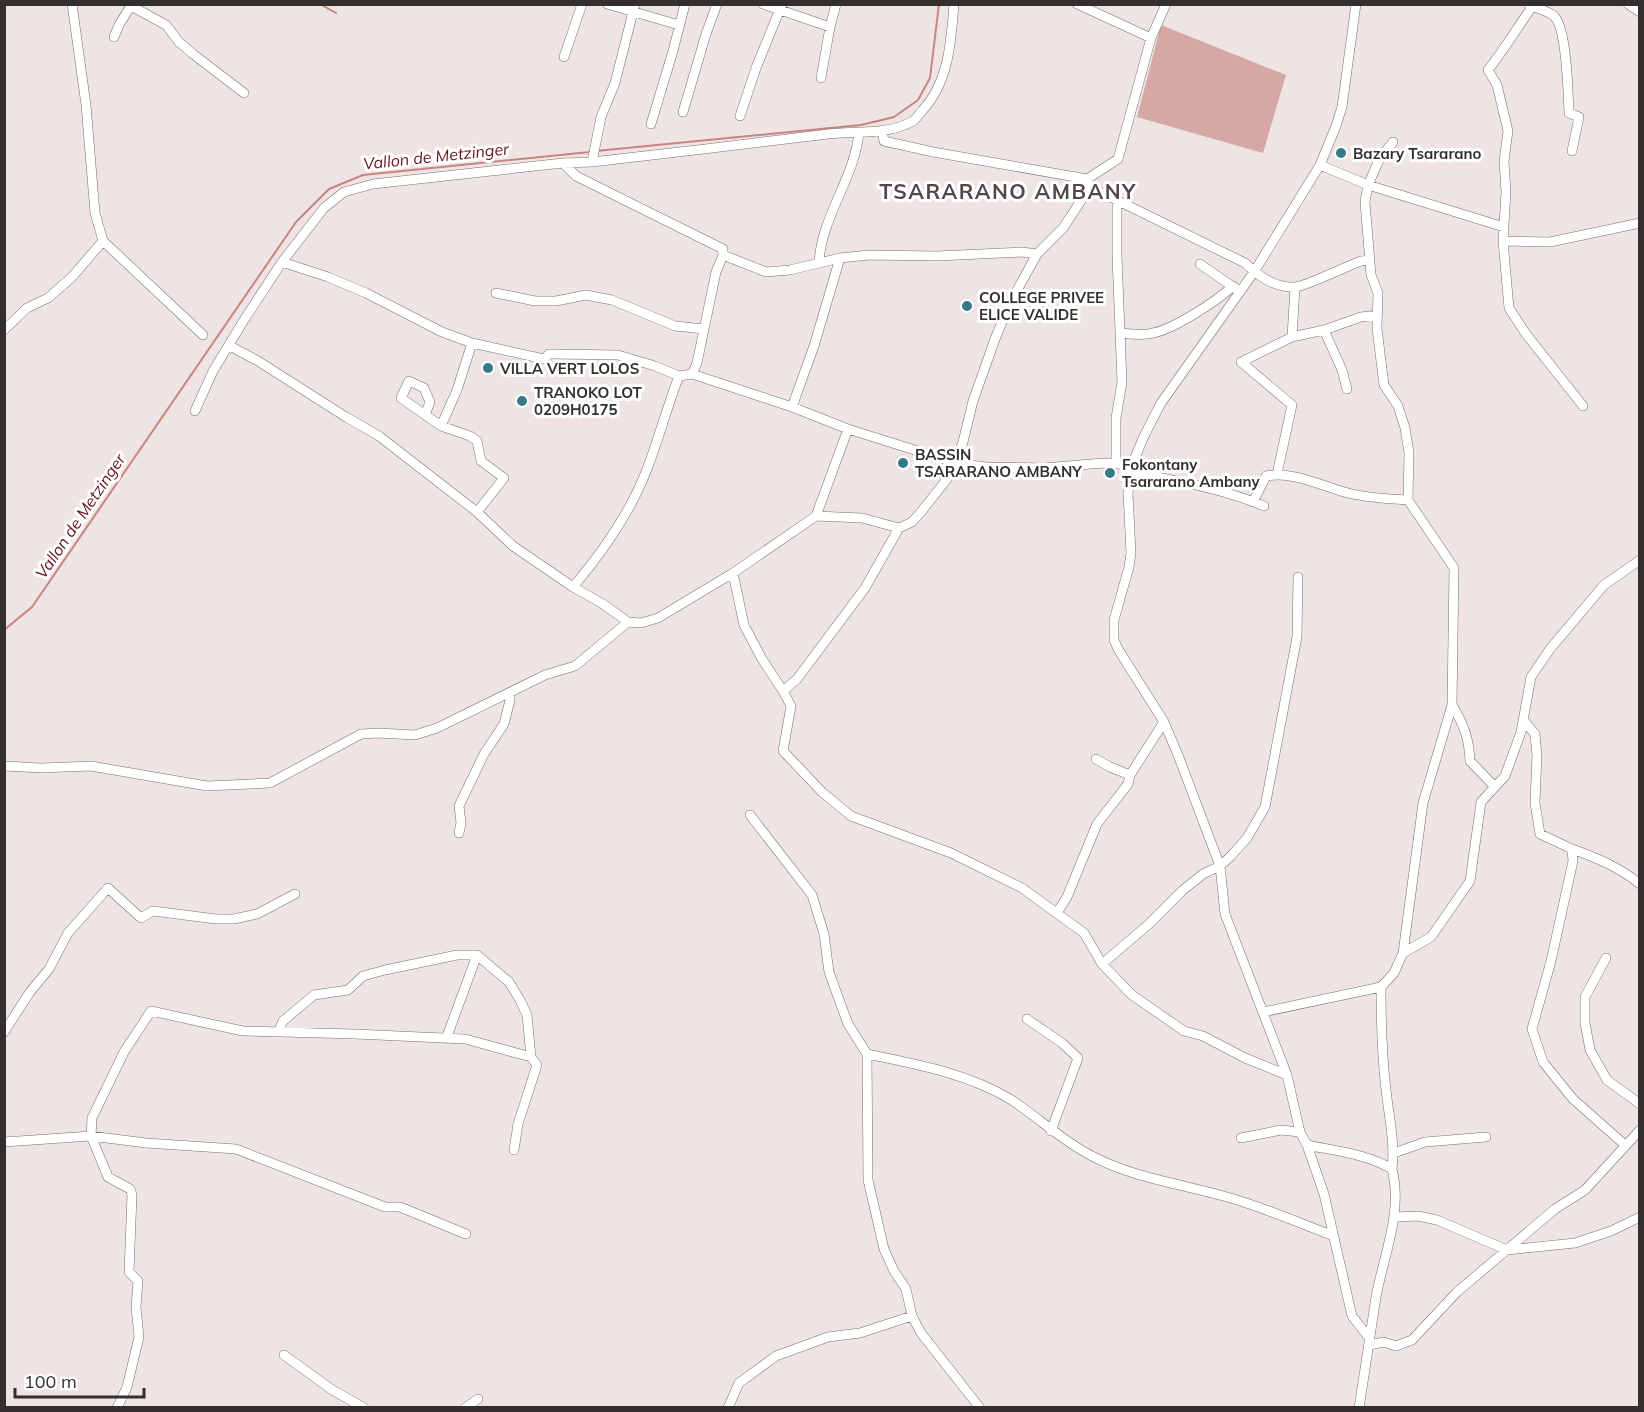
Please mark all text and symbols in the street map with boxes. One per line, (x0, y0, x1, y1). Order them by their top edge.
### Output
water label: Vallon de Metzinger (362, 138, 511, 174)
place label: Bazary Tsararano (1353, 144, 1482, 163)
marker: Bazary Tsararano (1334, 146, 1348, 160)
district label: TSARARANO AMBANY (879, 178, 1137, 204)
place label: COLLEGE PRIVEE ELICE VALIDE (979, 288, 1104, 324)
marker: COLLEGE PRIVEE ELICE VALIDE (960, 299, 974, 313)
place label: VILLA VERT LOLOS (499, 359, 640, 378)
marker: VILLA VERT LOLOS (481, 361, 495, 375)
place label: TRANOKO LOT 0209H0175 (534, 383, 642, 419)
marker: TRANOKO LOT 0209H0175 (515, 394, 529, 408)
place label: BASSIN TSARARANO AMBANY (915, 445, 1082, 481)
water label: Vallon de Metzinger (31, 449, 130, 582)
place label: Fokontany Tsararano Ambany (1122, 455, 1261, 491)
marker: BASSIN TSARARANO AMBANY (896, 456, 910, 470)
marker: Fokontany Tsararano Ambany (1103, 466, 1117, 480)
scale bar (15, 1361, 144, 1399)
text: 100 m (24, 1370, 77, 1393)

